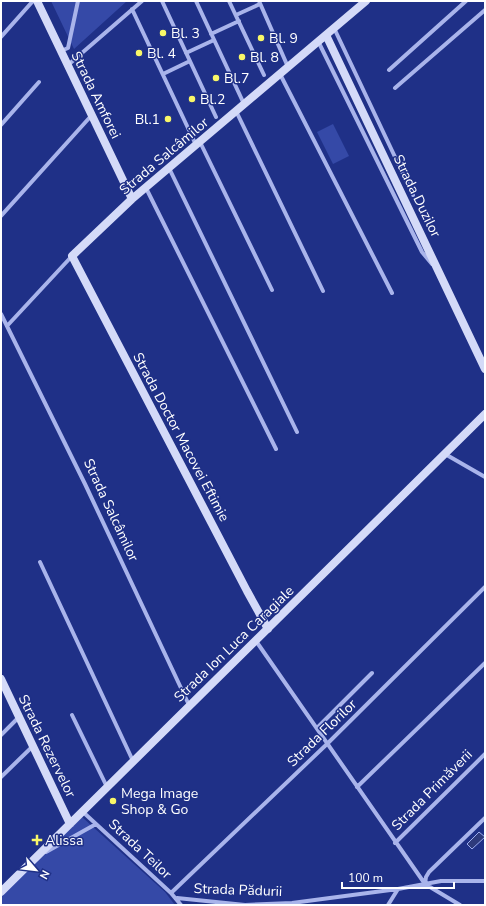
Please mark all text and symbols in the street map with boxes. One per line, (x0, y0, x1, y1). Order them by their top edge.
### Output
place label: Bl. 3 (171, 24, 200, 43)
marker: Bl. 3 (158, 28, 168, 38)
place label: Bl. 9 (269, 29, 298, 48)
marker: Bl. 9 (256, 33, 266, 43)
place label: Bl. 4 (147, 44, 176, 63)
street label: Strada Amforei (67, 48, 125, 142)
marker: Bl. 4 (134, 48, 144, 58)
place label: Bl. 8 (250, 48, 279, 67)
marker: Bl. 8 (237, 52, 247, 62)
place label: Bl.7 (224, 69, 249, 88)
marker: Bl.7 (211, 73, 221, 83)
place label: Bl.2 (200, 90, 225, 109)
marker: Bl.2 (187, 94, 197, 104)
place label: Bl.1 (135, 110, 160, 129)
street label: Strada Salcâmilor (115, 113, 213, 199)
marker: Bl.1 (163, 114, 173, 124)
street label: Strada Duzilor (389, 151, 445, 241)
street label: Strada Doctor Macovei Eftimie (128, 349, 234, 525)
street label: Strada Salcâmilor (79, 456, 143, 564)
street label: Strada Ion Luca Caragiale (170, 582, 298, 706)
street label: Strada Rezervelor (14, 691, 80, 801)
street label: Strada Florilor (283, 695, 361, 771)
street label: Strada Primăverii (387, 745, 477, 835)
place label: Mega Image Shop & Go (121, 784, 198, 819)
marker: Mega Image Shop & Go (108, 796, 118, 806)
street label: Strada Teilor (104, 815, 176, 883)
place label: Alissa (45, 831, 84, 850)
marker: Alissa (32, 835, 42, 845)
north arrow (16, 850, 56, 890)
scale bar (342, 864, 454, 890)
text: N (36, 867, 53, 882)
text: 100 m (348, 870, 383, 886)
street label: Strada Pădurii (193, 879, 283, 901)

